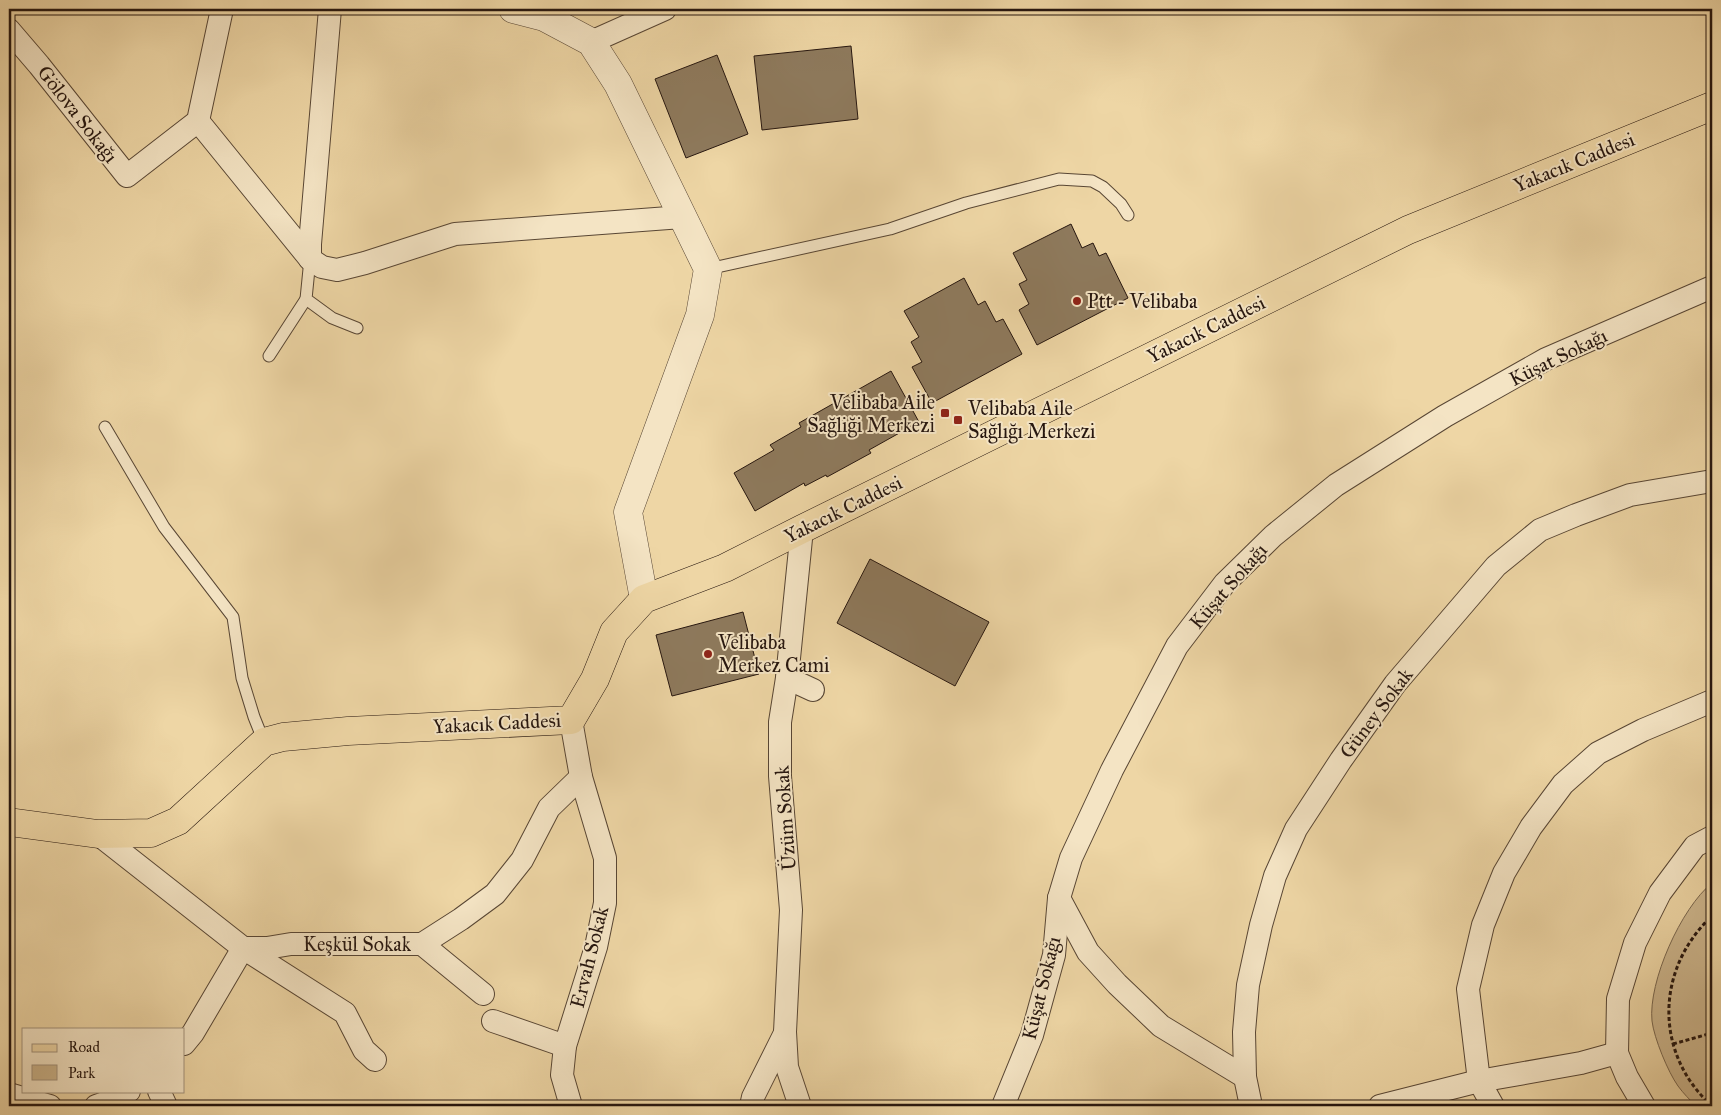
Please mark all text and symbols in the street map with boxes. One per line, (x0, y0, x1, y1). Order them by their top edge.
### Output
street label: Gölova Sokağı (32, 61, 124, 168)
street label: Yakacık Caddesi (1510, 127, 1639, 197)
place label: Ptt - Velibaba (1087, 289, 1198, 313)
street label: Yakacık Caddesi (1143, 290, 1269, 368)
marker: Ptt - Velibaba (1071, 295, 1083, 307)
street label: Küşat Sokağı (1505, 323, 1612, 392)
place label: Veli̇baba Ai̇le Sağliği Merkezi̇ (807, 390, 935, 438)
place label: Velibaba Aile Sağlığı Merkezi (967, 396, 1096, 444)
marker: Veli̇baba Ai̇le Sağliği Merkezi̇ (939, 407, 951, 419)
marker: Velibaba Aile Sağlığı Merkezi (952, 414, 964, 426)
street label: Yakacık Caddesi (780, 470, 906, 548)
street label: Küşat Sokağı (1184, 538, 1273, 634)
place label: Velibaba Merkez Cami (717, 630, 830, 677)
marker: Velibaba Merkez Cami (702, 648, 714, 660)
street label: Güney Sokak (1334, 663, 1418, 763)
street label: Yakacık Caddesi (432, 708, 562, 738)
street label: Üzüm Sokak (769, 764, 801, 871)
street label: Ervah Sokak (565, 903, 613, 1010)
street label: Keşkül Sokak (303, 932, 412, 956)
street label: Küşat Sokağı (1017, 933, 1067, 1042)
legend (22, 1028, 185, 1092)
text: Road (68, 1038, 100, 1056)
text: Park (68, 1064, 95, 1082)

